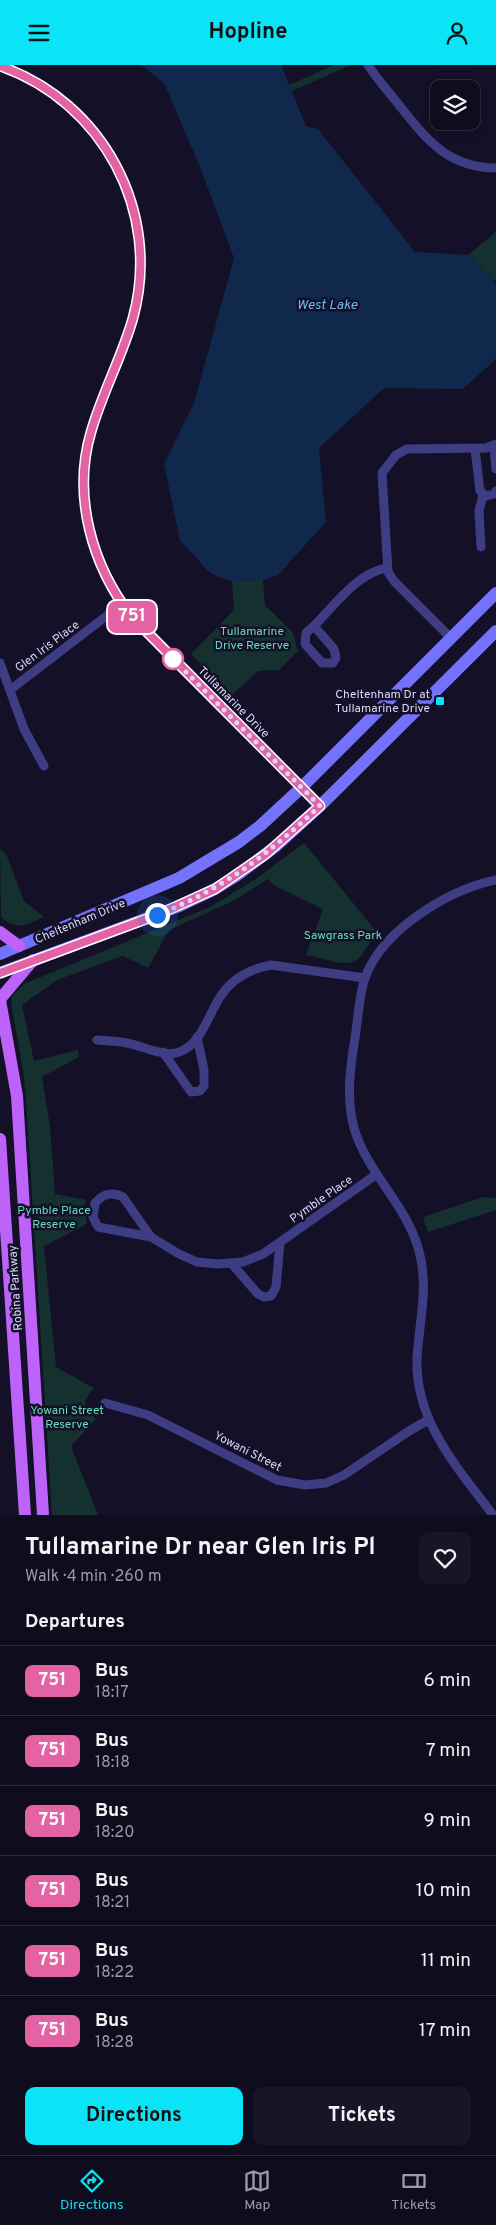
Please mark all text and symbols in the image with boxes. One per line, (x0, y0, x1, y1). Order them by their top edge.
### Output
icon: menu (25, 19, 53, 47)
text: Hopline (209, 19, 287, 46)
icon: person (443, 19, 471, 47)
map controls (430, 80, 480, 130)
button: layers (430, 80, 480, 130)
water label: West Lake (297, 297, 358, 314)
line badge: 751 (103, 601, 161, 633)
text: 751 (118, 605, 146, 628)
street label: Glen Iris Place (12, 617, 83, 676)
park label: Tullamarine Drive Reserve (215, 624, 289, 654)
unlabelled marker (162, 648, 184, 670)
street label: Tullamarine Drive (194, 663, 273, 742)
place label: Cheltenham Dr at Tullamarine Drive (335, 687, 430, 717)
marker: Cheltenham Dr at Tullamarine Drive (434, 695, 446, 707)
street label: Cheltenham Drive (33, 896, 128, 948)
your location (145, 903, 170, 928)
park label: Sawgrass Park (304, 928, 382, 944)
street label: Pymble Place (287, 1172, 356, 1227)
park label: Pymble Place Reserve (17, 1203, 91, 1233)
street label: Robina Parkway (5, 1245, 27, 1331)
park label: Yowani Street Reserve (30, 1403, 104, 1433)
street label: Yowani Street (211, 1428, 284, 1476)
button: heart (419, 1532, 471, 1584)
text: Tullamarine Dr near Glen Iris Pl (25, 1533, 375, 1563)
text: Walk · 4 min · 260 m (25, 1567, 161, 1587)
text: Departures (25, 1610, 125, 1634)
text: Bus (95, 1659, 129, 1683)
text: 751 (39, 1669, 66, 1692)
text: 6 min (424, 1669, 471, 1693)
text: 18:17 (95, 1683, 129, 1703)
text: Bus (95, 1729, 129, 1753)
text: 751 (39, 1739, 66, 1762)
text: 7 min (426, 1739, 471, 1763)
text: 18:18 (95, 1753, 130, 1773)
text: Bus (95, 1799, 129, 1823)
text: 751 (39, 1809, 66, 1832)
text: 9 min (424, 1809, 471, 1833)
text: 18:20 (95, 1823, 134, 1843)
text: Bus (95, 1869, 129, 1893)
text: 751 (39, 1879, 66, 1902)
text: 10 min (416, 1879, 471, 1903)
text: 18:21 (95, 1893, 130, 1913)
text: Bus (95, 1939, 129, 1963)
text: 751 (39, 1949, 66, 1972)
text: 11 min (421, 1949, 471, 1973)
text: 18:22 (95, 1963, 134, 1983)
text: Bus (95, 2009, 129, 2033)
text: 751 (39, 2019, 66, 2042)
text: 17 min (419, 2019, 471, 2043)
text: 18:28 (95, 2033, 134, 2053)
button: Directions (25, 2087, 243, 2145)
button: Tickets (253, 2087, 471, 2145)
tab: Directions (60, 2167, 124, 2214)
tab: Map (243, 2167, 271, 2214)
tab: Tickets (391, 2167, 436, 2214)

